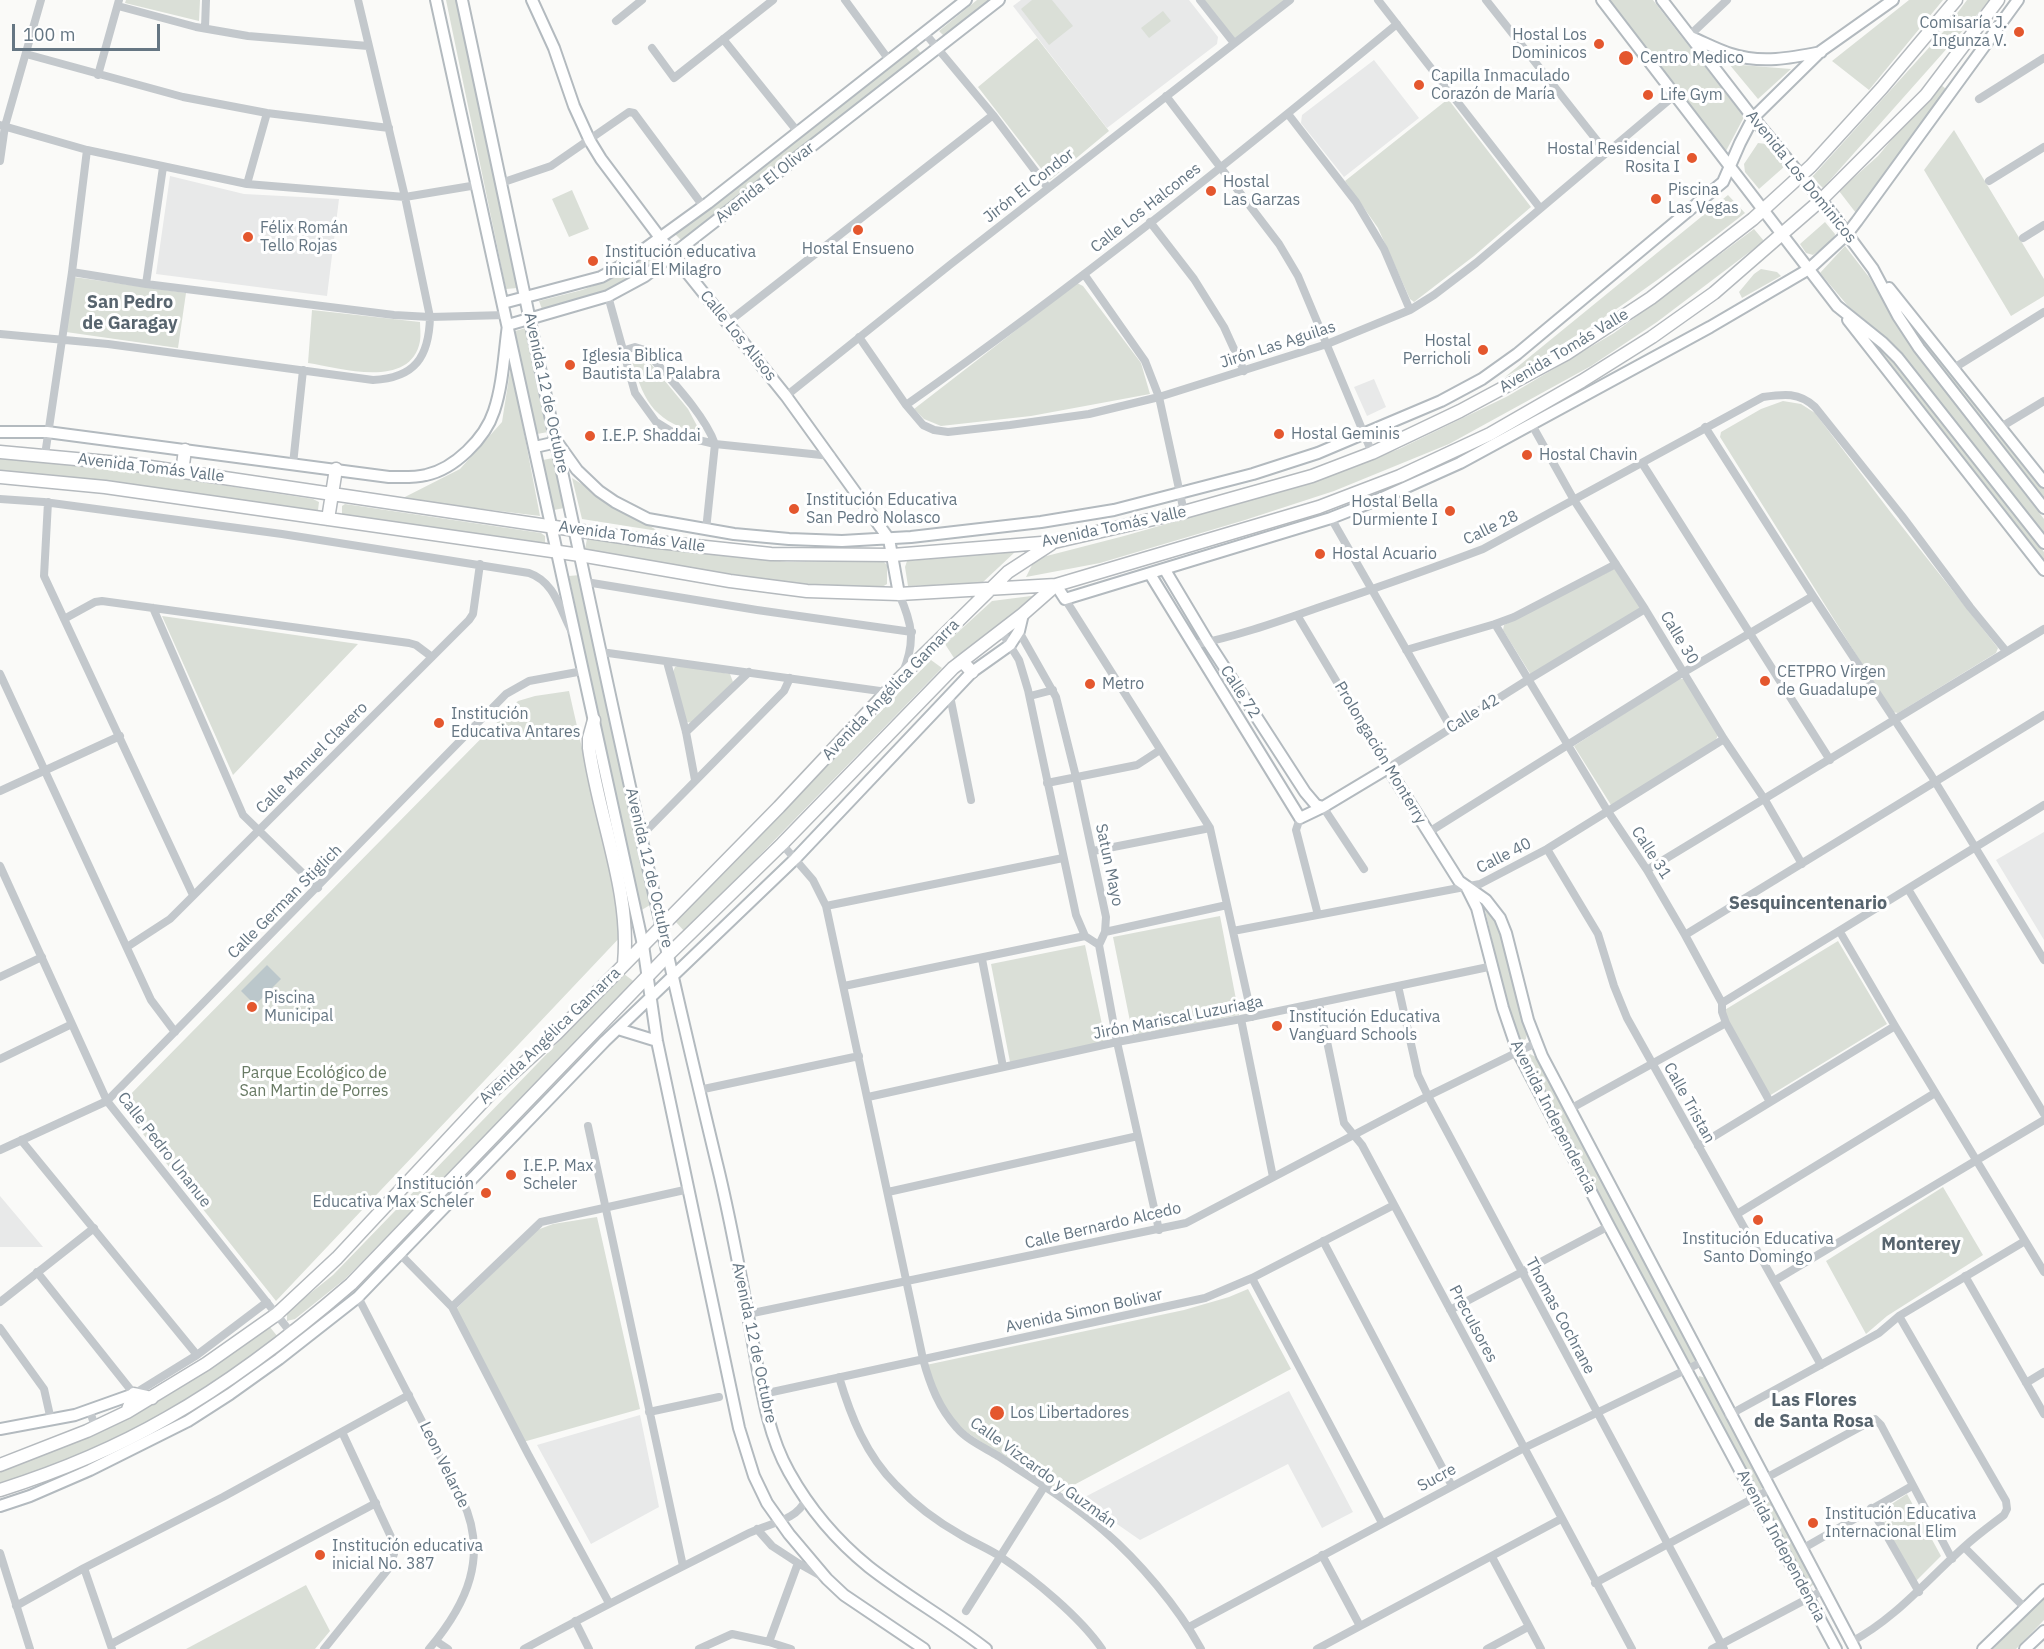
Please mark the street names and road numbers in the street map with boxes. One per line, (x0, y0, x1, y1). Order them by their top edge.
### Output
street label: Avenida Los Dominicos (1742, 107, 1860, 247)
street label: Avenida El Olivar (712, 138, 818, 228)
street label: Jirón El Condor (980, 145, 1078, 227)
street label: Calle Los Halcones (1087, 159, 1205, 257)
street label: Calle Los Alisos (696, 287, 780, 385)
street label: Avenida Tomás Valle (1496, 305, 1632, 397)
street label: Avenida 12 de Octubre (520, 311, 572, 475)
street label: Jirón Las Aguilas (1218, 317, 1338, 373)
street label: Avenida Tomás Valle (77, 449, 225, 487)
street label: Avenida Tomás Valle (1040, 502, 1188, 552)
street label: Calle 28 (1460, 506, 1522, 550)
street label: Avenida Tomás Valle (558, 517, 706, 557)
street label: Calle 30 (1656, 608, 1702, 668)
street label: Avenida Angélica Gamarra (819, 615, 963, 765)
street label: Calle 72 (1216, 662, 1264, 722)
street label: Prolongación Monterry (1330, 678, 1430, 828)
street label: Calle 42 (1443, 690, 1503, 738)
street label: Calle Manuel Clavero (252, 698, 372, 818)
street label: Avenida 12 de Octubre (621, 786, 677, 950)
street label: Satun Mayo (1091, 822, 1127, 908)
street label: Calle 31 (1627, 823, 1675, 883)
street label: Calle 40 (1473, 834, 1535, 878)
street label: Calle German Stiglich (224, 841, 346, 963)
street label: Avenida Angélica Gamarra (475, 964, 625, 1108)
street label: Jirón Mariscal Luzuriaga (1091, 992, 1265, 1044)
street label: Avenida Independencia (1506, 1037, 1600, 1197)
street label: Calle Tristan (1659, 1059, 1719, 1147)
street label: Calle Pedro Unanue (113, 1089, 215, 1211)
street label: Calle Bernardo Alcedo (1023, 1199, 1183, 1253)
street label: Thomas Cochrane (1521, 1254, 1599, 1378)
street label: Avenida 12 de Octubre (728, 1261, 780, 1425)
street label: Preculsores (1445, 1282, 1501, 1366)
street label: Avenida Simon Bolivar (1004, 1285, 1164, 1337)
street label: Calle Vizcardo y Guzmán (966, 1413, 1120, 1533)
street label: Leon Velarde (415, 1419, 473, 1511)
street label: Sucre (1414, 1460, 1460, 1496)
street label: Avenida Independencia (1733, 1467, 1829, 1625)

